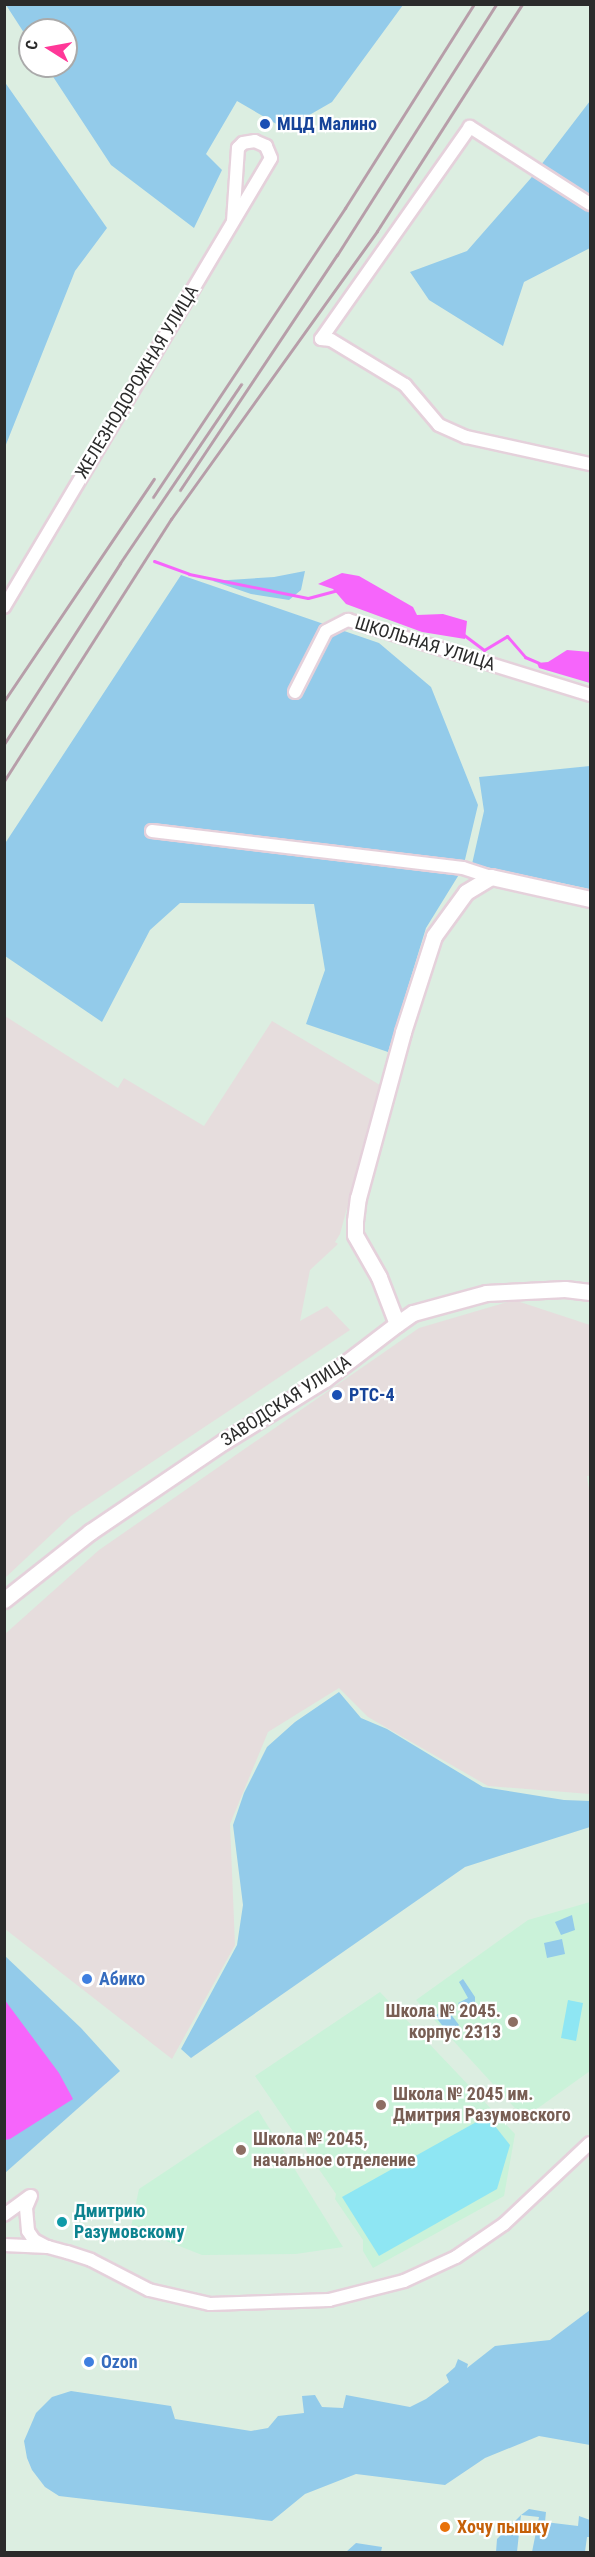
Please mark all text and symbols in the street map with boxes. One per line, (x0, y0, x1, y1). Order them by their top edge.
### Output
north arrow (18, 18, 78, 78)
text: С (22, 39, 42, 51)
place label: МЦД Малино (277, 113, 377, 135)
marker: МЦД Малино (258, 117, 272, 131)
street label: ЖЕЛЕЗНОДОРОЖНАЯ УЛИЦА (71, 282, 203, 482)
street label: ШКОЛЬНАЯ УЛИЦА (352, 612, 498, 676)
street label: ЗАВОДСКАЯ УЛИЦА (217, 1351, 355, 1451)
place label: РТС-4 (349, 1384, 395, 1406)
marker: РТС-4 (330, 1388, 344, 1402)
place label: Абико (99, 1968, 145, 1990)
marker: Абико (80, 1972, 94, 1986)
place label: Школа № 2045. корпус 2313 (386, 2001, 501, 2044)
marker: Школа № 2045. корпус 2313 (506, 2015, 520, 2029)
place label: Школа № 2045 им. Дмитрия Разумовского (393, 2084, 571, 2126)
marker: Школа № 2045 им. Дмитрия Разумовского (374, 2098, 388, 2112)
place label: Школа № 2045, начальное отделение (253, 2129, 416, 2172)
marker: Школа № 2045, начальное отделение (234, 2143, 248, 2157)
place label: Дмитрию Разумовскому (74, 2201, 184, 2244)
marker: Дмитрию Разумовскому (55, 2215, 69, 2229)
place label: Ozon (101, 2351, 138, 2373)
marker: Ozon (82, 2355, 96, 2369)
place label: Хочу пышку (457, 2516, 549, 2538)
marker: Хочу пышку (438, 2520, 452, 2534)

